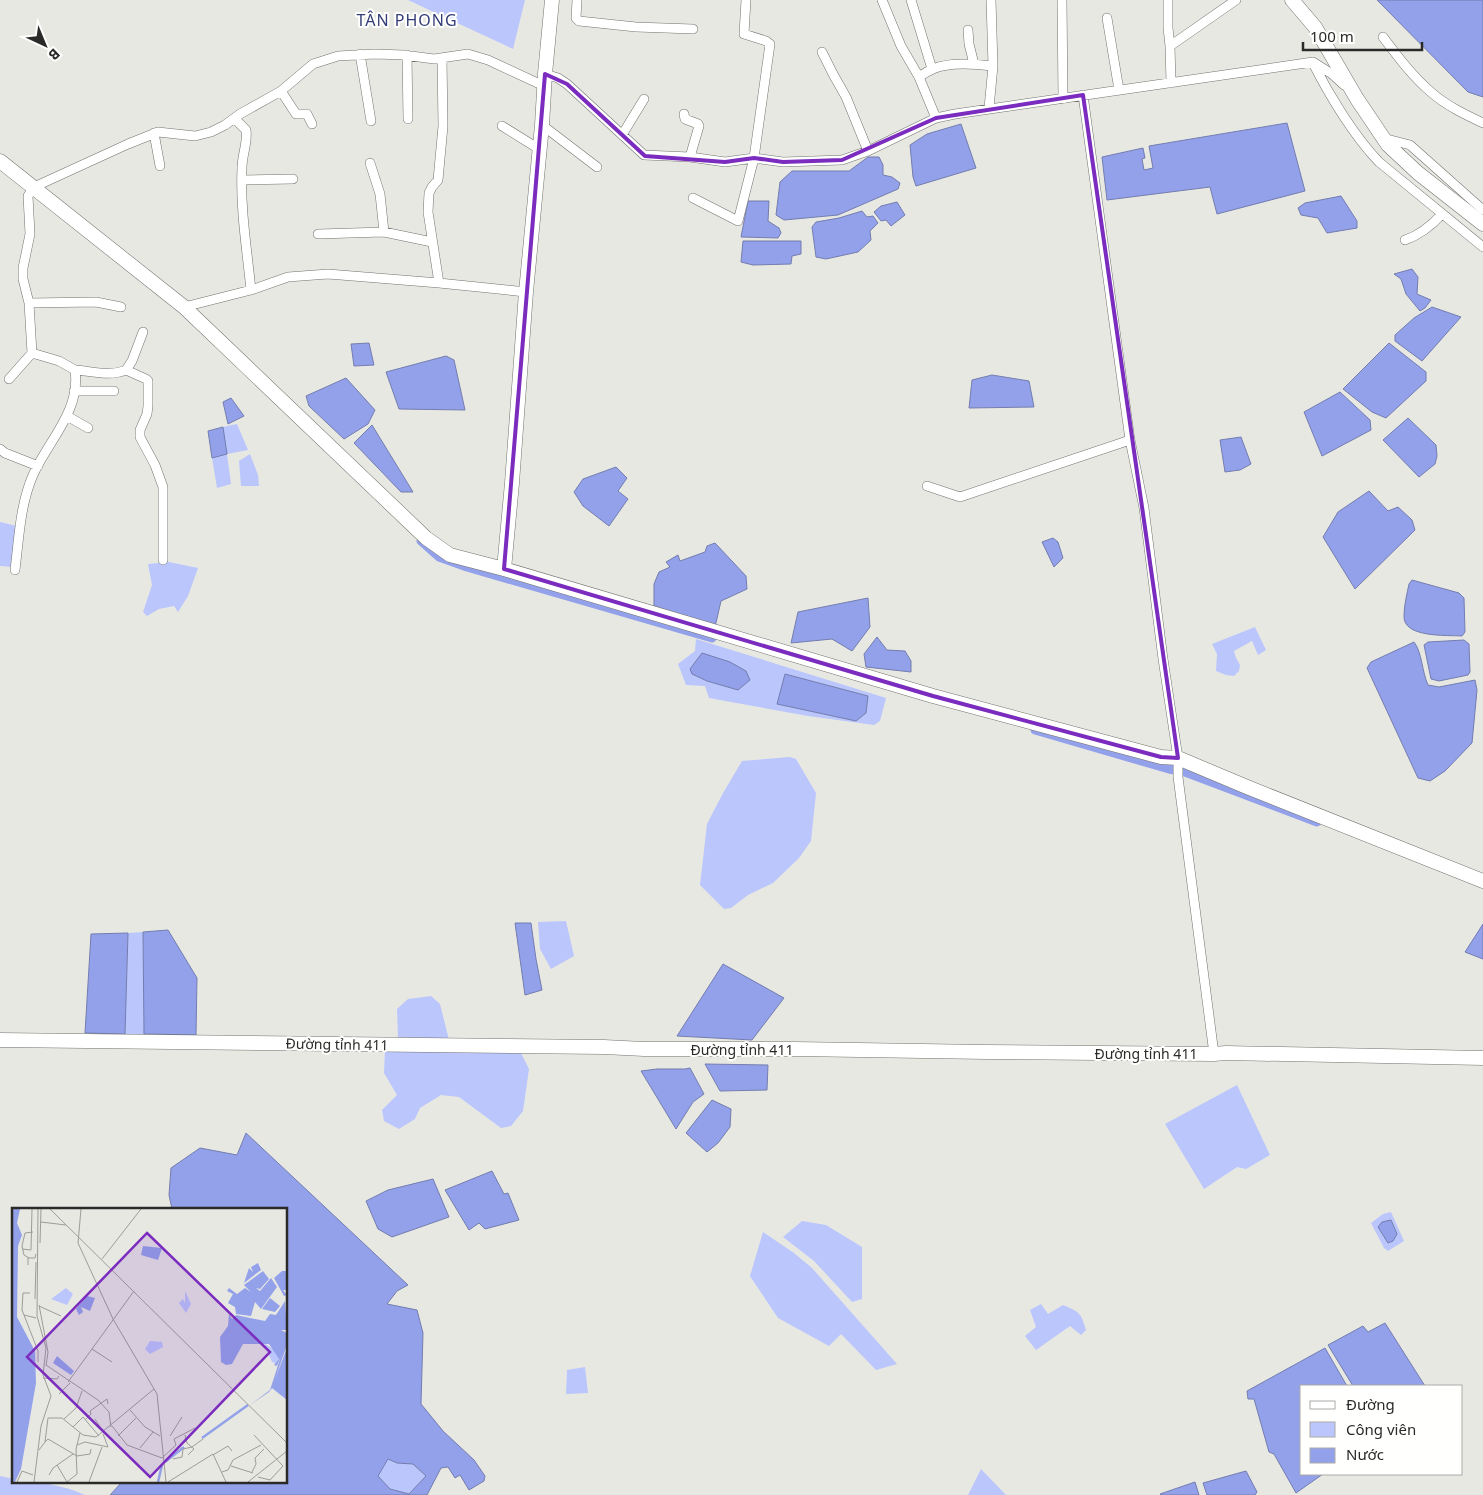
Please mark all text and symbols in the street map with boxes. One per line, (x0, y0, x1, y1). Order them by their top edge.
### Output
district label: TÂN PHONG (356, 9, 458, 31)
north arrow (20, 20, 70, 70)
scale bar (1303, 20, 1422, 52)
text: 100 m (1310, 26, 1354, 46)
text: B (44, 45, 64, 65)
street label: Đường tỉnh 411 (285, 1034, 389, 1054)
street label: Đường tỉnh 411 (691, 1040, 793, 1059)
street label: Đường tỉnh 411 (1095, 1044, 1197, 1063)
inset map (12, 1208, 288, 1482)
legend (1300, 1385, 1463, 1475)
text: Đường (1346, 1394, 1395, 1414)
text: Công viên (1346, 1419, 1416, 1439)
text: Nước (1346, 1444, 1384, 1464)

